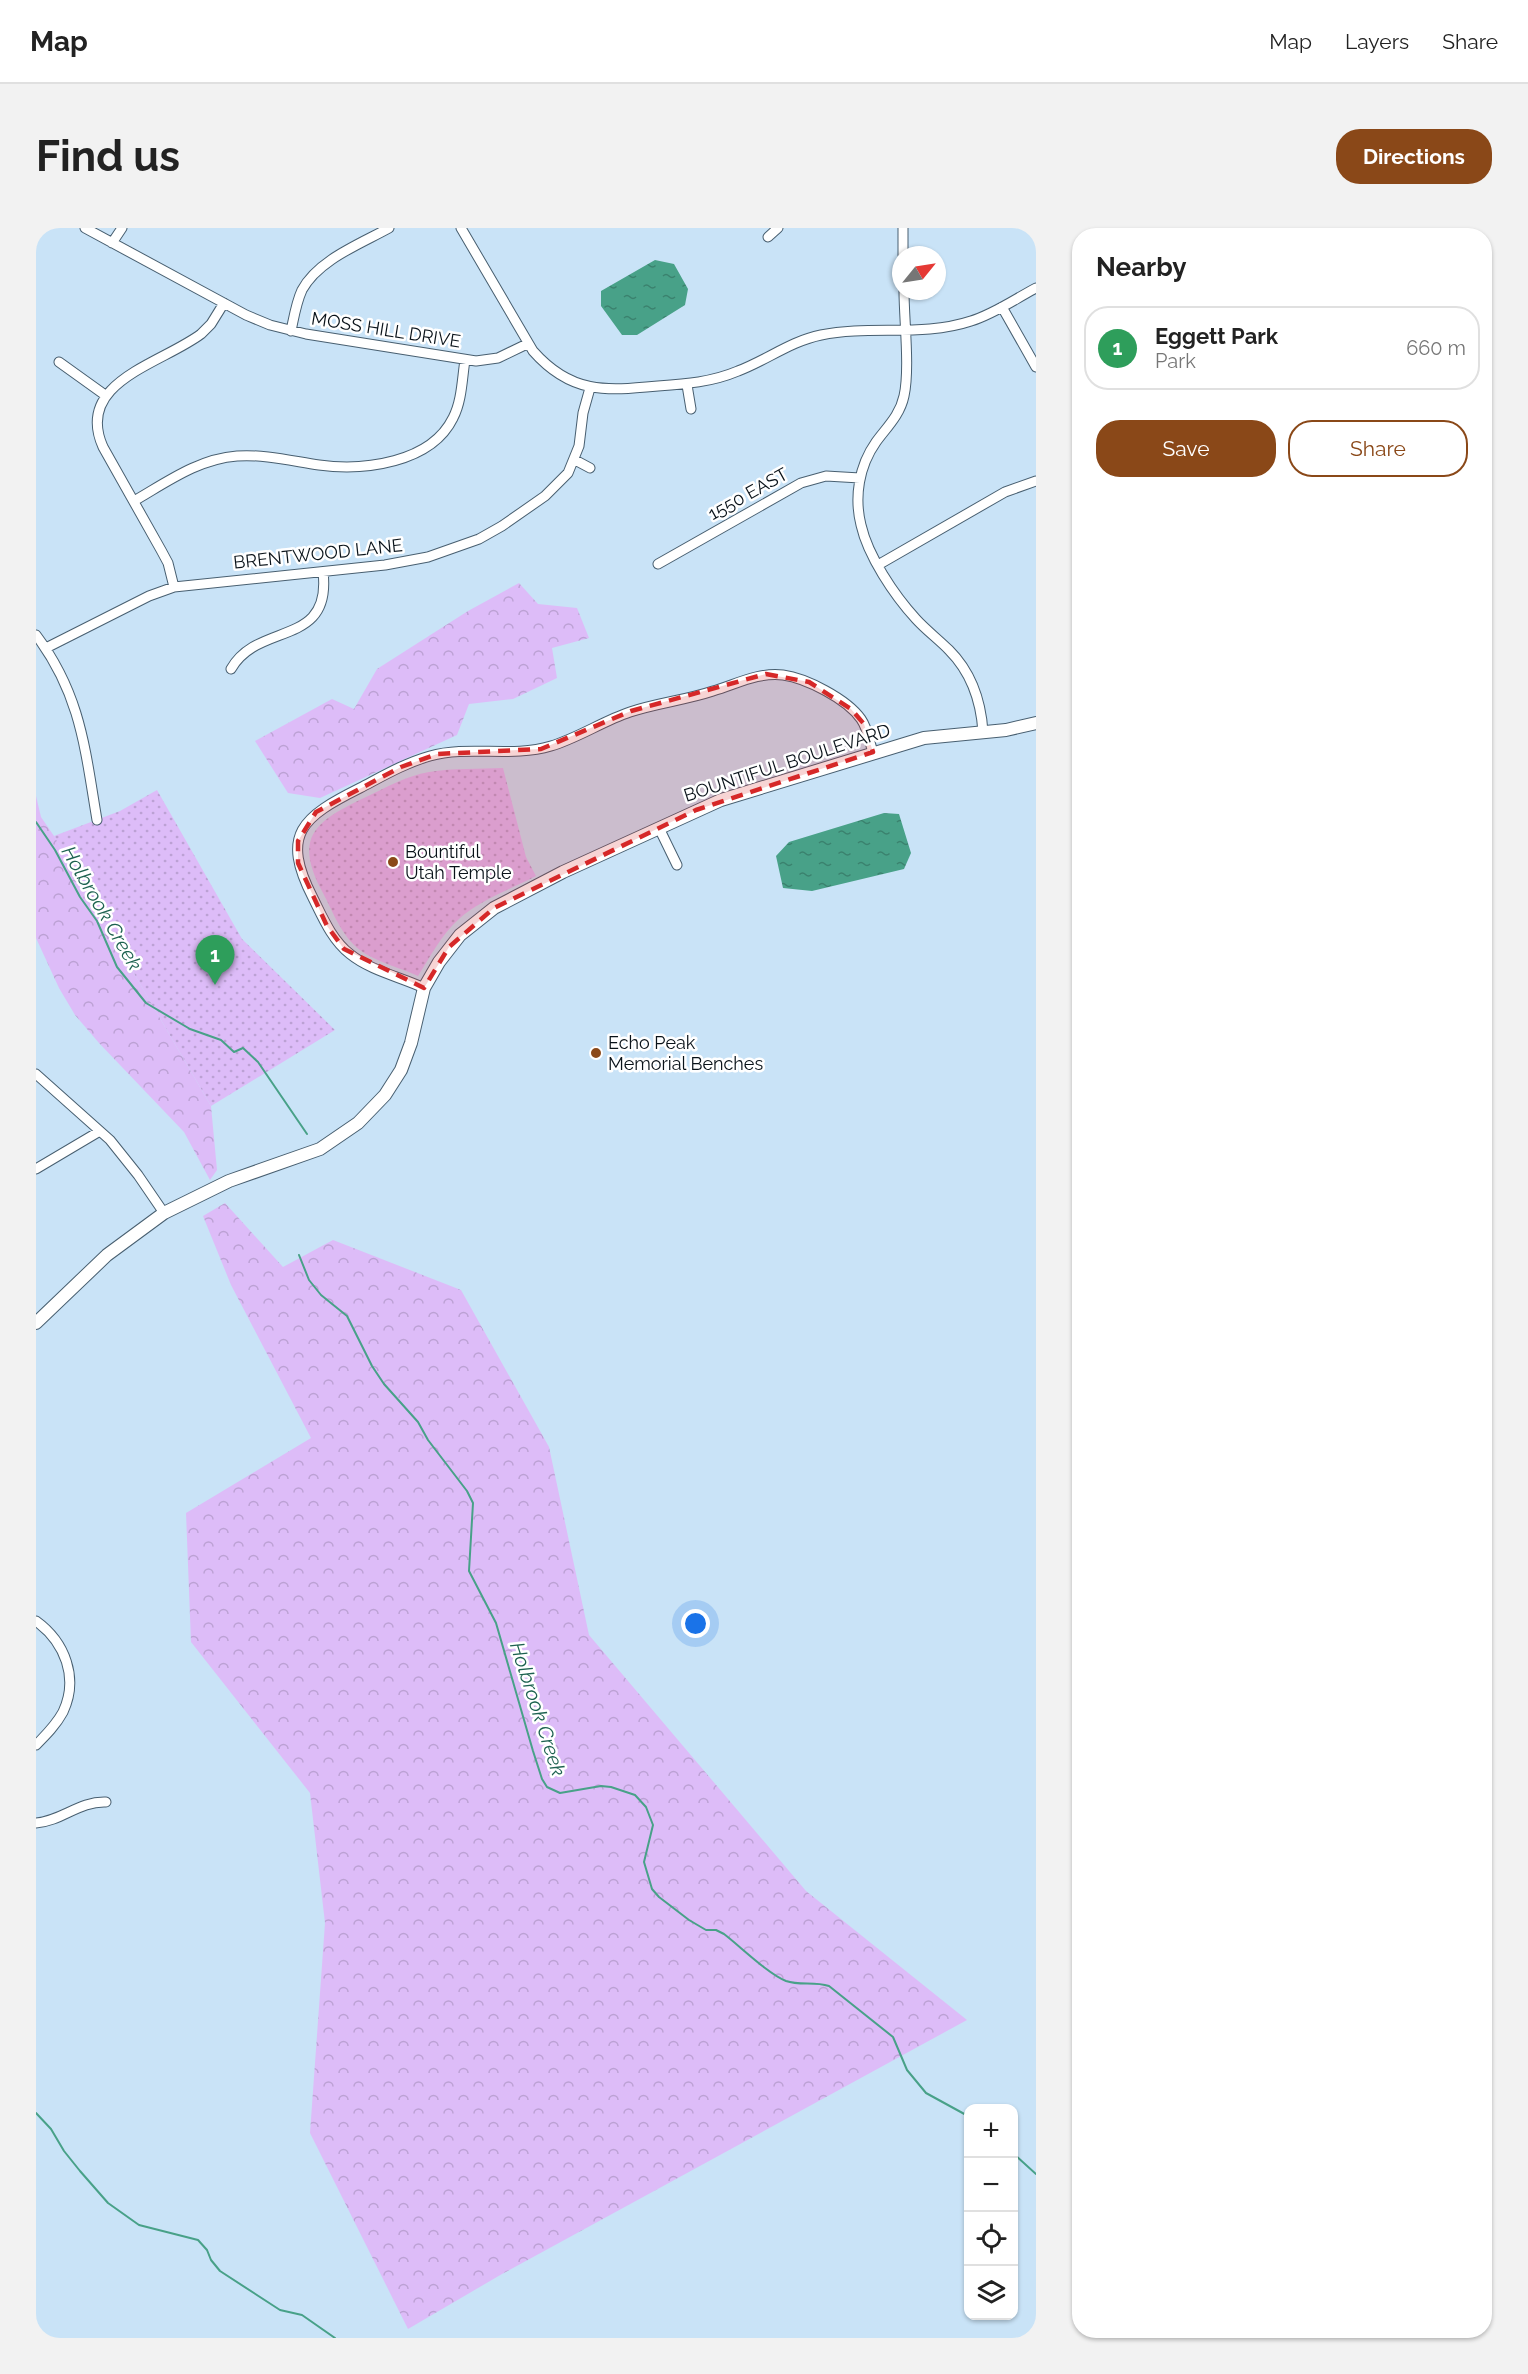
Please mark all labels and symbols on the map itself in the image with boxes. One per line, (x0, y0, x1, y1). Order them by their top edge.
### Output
north arrow (892, 246, 946, 300)
street label: MOSS HILL DRIVE (310, 307, 462, 352)
street label: 1550 EAST (704, 463, 791, 524)
street label: BRENTWOOD LANE (232, 534, 404, 573)
street label: BOUNTIFUL BOULEVARD (681, 719, 893, 806)
place label: Bountiful Utah Temple (405, 841, 512, 883)
water label: Holbrook Creek (57, 842, 147, 975)
marker: Bountiful Utah Temple (386, 855, 400, 869)
pin: 1 (196, 936, 234, 985)
place label: Echo Peak Memorial Benches (608, 1032, 763, 1074)
marker: Echo Peak Memorial Benches (589, 1046, 603, 1060)
your location (681, 1609, 710, 1638)
water label: Holbrook Creek (505, 1639, 571, 1779)

